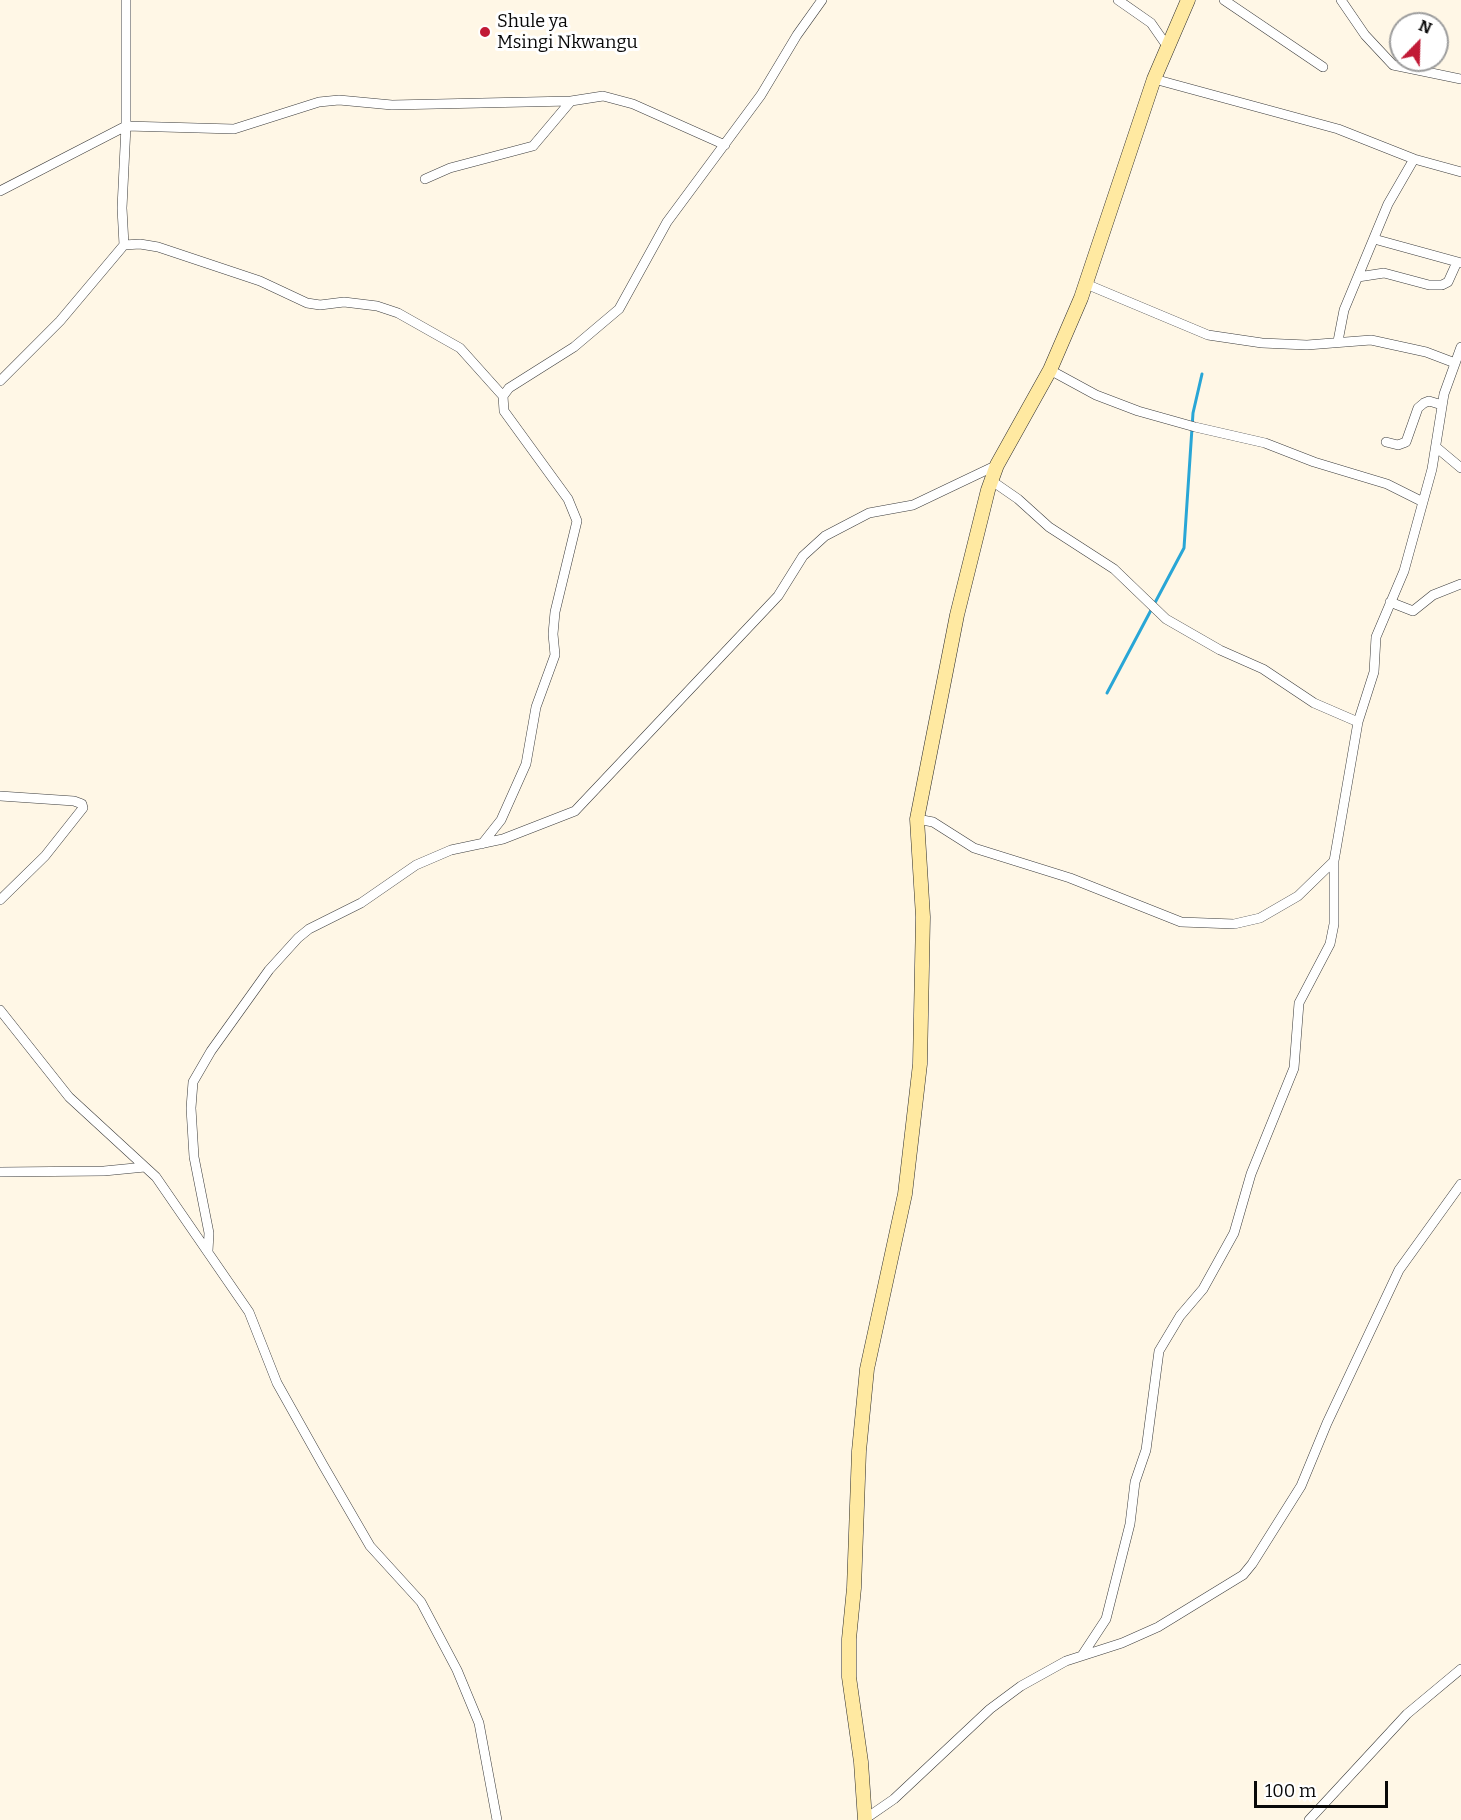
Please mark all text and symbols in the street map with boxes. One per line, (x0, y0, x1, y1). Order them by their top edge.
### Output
place label: Shule ya Msingi Nkwangu (497, 11, 638, 54)
north arrow (1389, 12, 1449, 72)
text: N (1416, 16, 1435, 38)
marker: Shule ya Msingi Nkwangu (478, 25, 492, 39)
scale bar (1257, 1769, 1390, 1807)
text: 100 m (1265, 1780, 1316, 1802)

